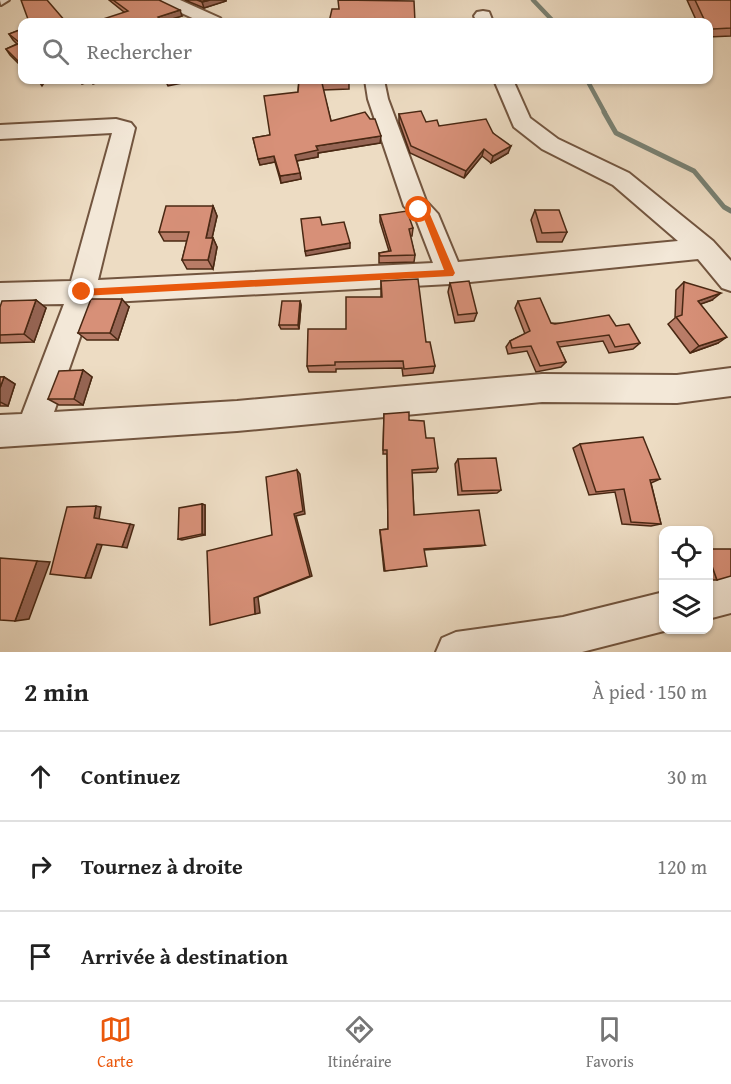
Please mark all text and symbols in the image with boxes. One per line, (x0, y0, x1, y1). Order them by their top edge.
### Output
search box (18, 18, 713, 84)
icon: search (39, 35, 72, 68)
text: Rechercher (87, 35, 192, 67)
route start (405, 196, 431, 222)
route end (68, 278, 94, 304)
map controls (659, 526, 713, 634)
button: locate (659, 526, 713, 580)
button: layers (659, 580, 713, 634)
text: 2 min (24, 672, 89, 711)
text: À pied · 150 m (592, 677, 707, 706)
icon: ahead (24, 760, 57, 793)
text: Continuez (81, 760, 180, 792)
text: 30 m (667, 762, 707, 791)
icon: right (24, 850, 57, 883)
text: Tournez à droite (81, 850, 243, 882)
text: 120 m (657, 852, 707, 881)
icon: arrive (24, 940, 57, 973)
text: Arrivée à destination (81, 940, 288, 972)
tab: Carte (97, 1013, 133, 1073)
tab: Itinéraire (328, 1013, 392, 1073)
tab: Favoris (586, 1013, 634, 1073)

